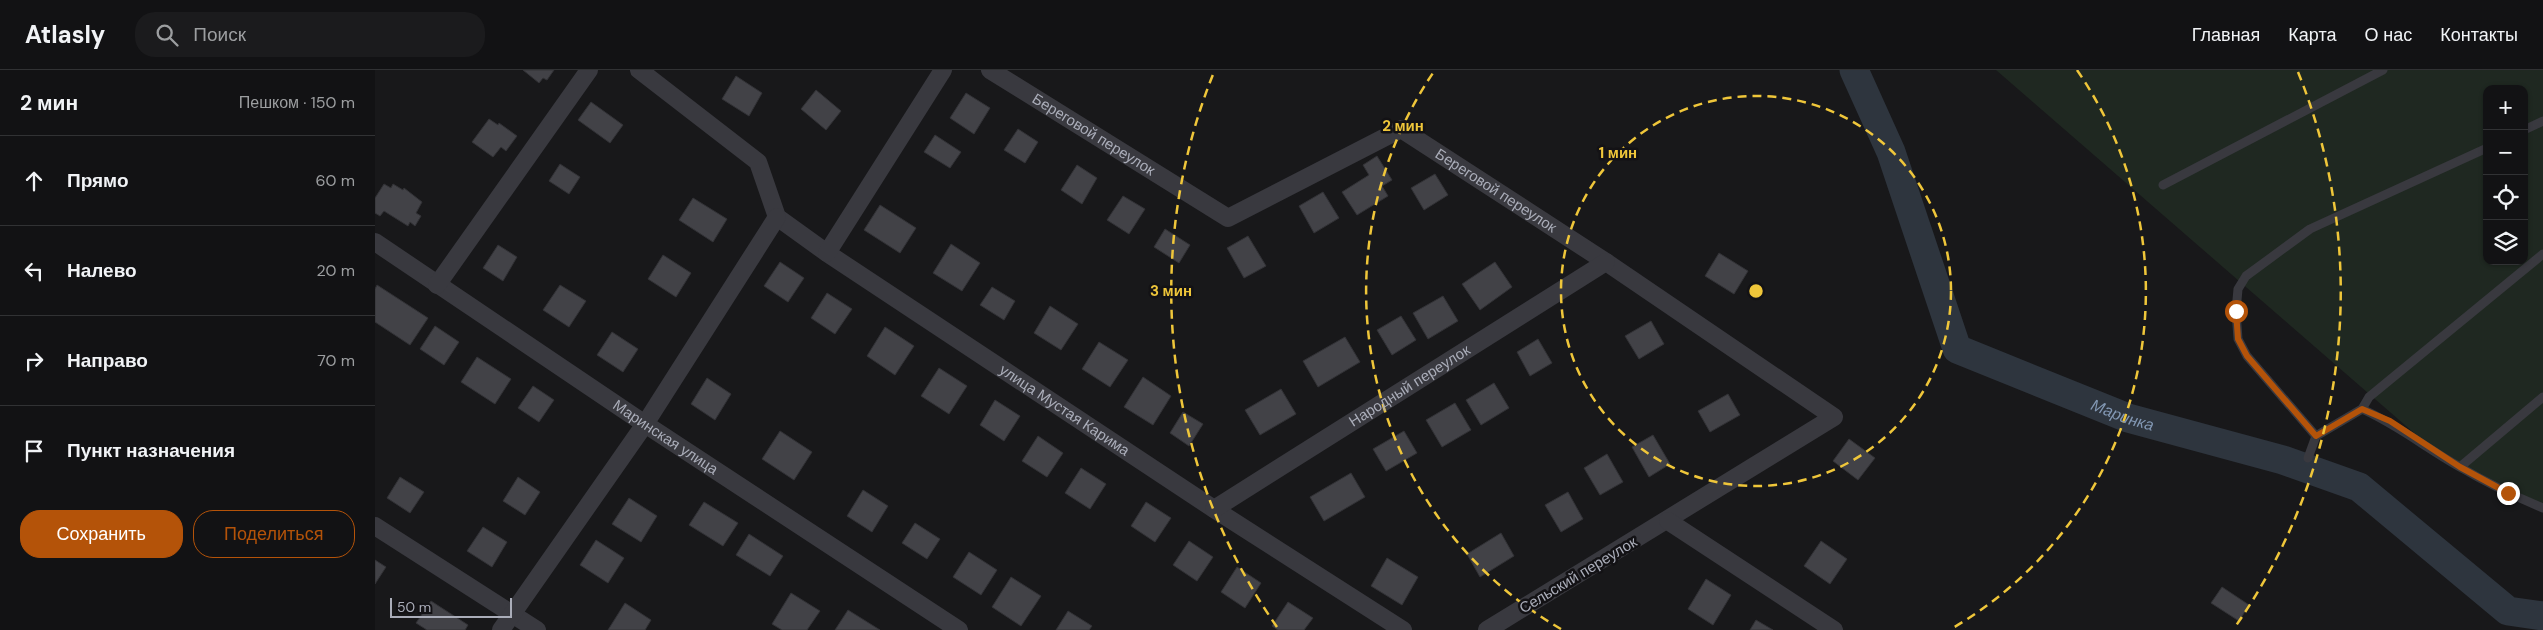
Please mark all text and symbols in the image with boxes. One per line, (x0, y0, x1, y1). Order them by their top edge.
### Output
search box (135, 12, 485, 57)
text: Atlasly (25, 19, 105, 50)
icon: search (153, 21, 181, 49)
text: Поиск (193, 22, 246, 47)
text: Главная (2192, 23, 2260, 47)
text: Карта (2288, 23, 2337, 47)
text: О нас (2365, 23, 2412, 47)
text: Контакты (2440, 23, 2518, 47)
map controls (2483, 85, 2528, 265)
button: + (2483, 85, 2528, 130)
text: 2 мин (20, 89, 78, 117)
street label: Береговой переулок (1028, 89, 1159, 180)
text: Пешком · 150 m (239, 92, 355, 113)
text: 2 мин (1382, 116, 1424, 136)
button: − (2483, 130, 2528, 175)
text: 1 мин (1599, 143, 1637, 163)
street label: Береговой переулок (1431, 144, 1561, 238)
icon: ahead (20, 167, 48, 195)
text: Прямо (67, 168, 129, 193)
text: 60 m (315, 170, 355, 191)
button: locate (2483, 175, 2528, 220)
button: layers (2483, 220, 2528, 265)
icon: left (20, 257, 48, 285)
text: Налево (67, 258, 137, 283)
text: 20 m (316, 260, 355, 281)
text: 3 мин (1150, 281, 1192, 301)
centre of rings (1747, 282, 1765, 300)
route start (2225, 300, 2248, 323)
street label: Народный переулок (1345, 340, 1474, 432)
icon: right (20, 347, 48, 375)
text: Направо (67, 348, 148, 373)
text: 70 m (317, 350, 355, 371)
street label: улица Мустая Карима (995, 360, 1134, 461)
water label: Маринка (2088, 394, 2156, 436)
street label: Маринская улица (609, 395, 723, 480)
icon: arrive (20, 437, 48, 465)
text: Пункт назначения (67, 438, 235, 463)
route end (2497, 482, 2520, 505)
button: Сохранить (20, 510, 183, 558)
button: Поделиться (193, 510, 355, 558)
street label: Сельский переулок (1515, 532, 1641, 618)
scale bar (390, 595, 513, 618)
text: 50 m (397, 598, 431, 616)

